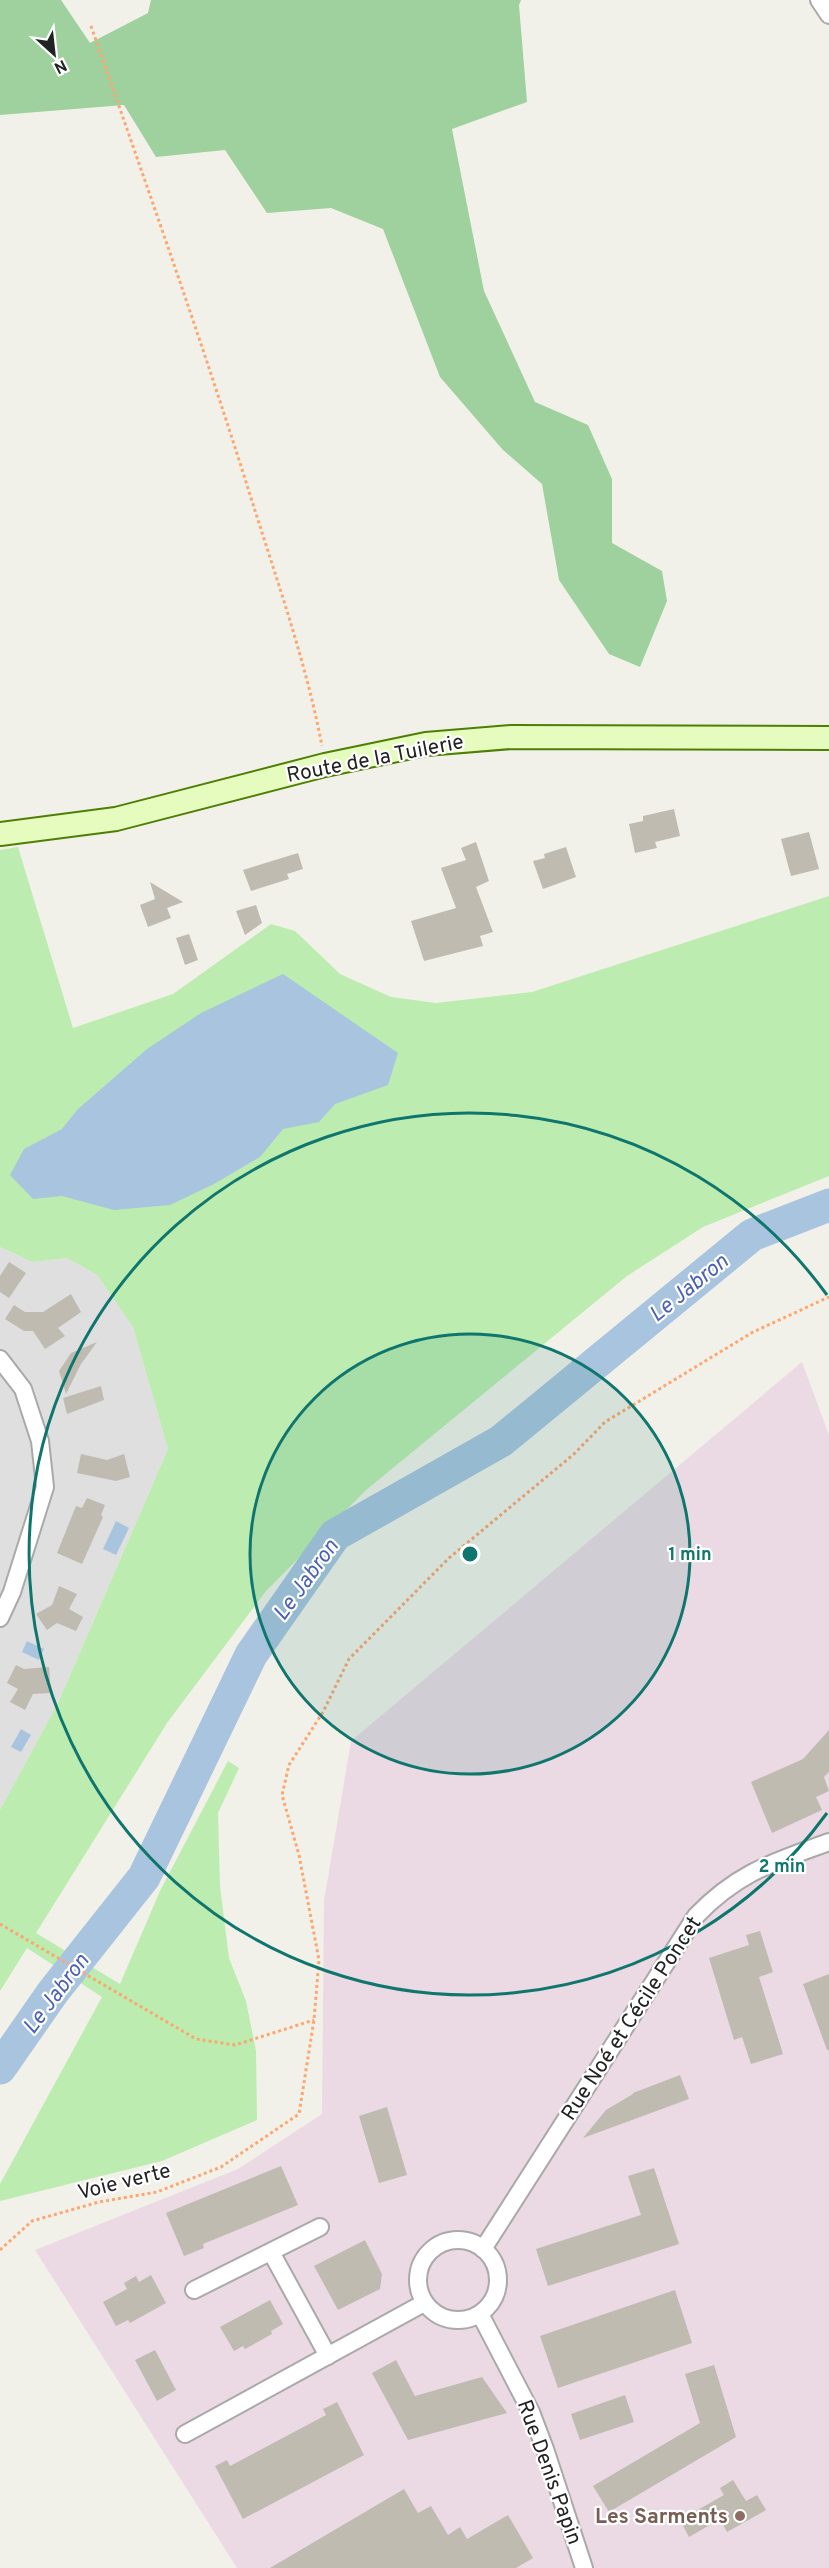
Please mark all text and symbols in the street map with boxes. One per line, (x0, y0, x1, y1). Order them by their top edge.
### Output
north arrow (24, 24, 84, 84)
text: N (50, 54, 70, 77)
street label: Route de la Tuilerie (284, 729, 466, 790)
water label: Le Jabron (645, 1249, 735, 1329)
water label: Le Jabron (268, 1535, 346, 1626)
centre of rings (460, 1544, 480, 1564)
text: 1 min (668, 1544, 712, 1567)
text: 2 min (758, 1856, 806, 1879)
street label: Rue Noé et Cécile Poncet (556, 1912, 708, 2126)
water label: Le Jabron (18, 1949, 96, 2040)
street label: Voie verte (75, 2158, 174, 2207)
street label: Rue Denis Papin (510, 2396, 587, 2549)
place label: Les Sarments (595, 2504, 728, 2531)
marker: Les Sarments (733, 2509, 747, 2523)

